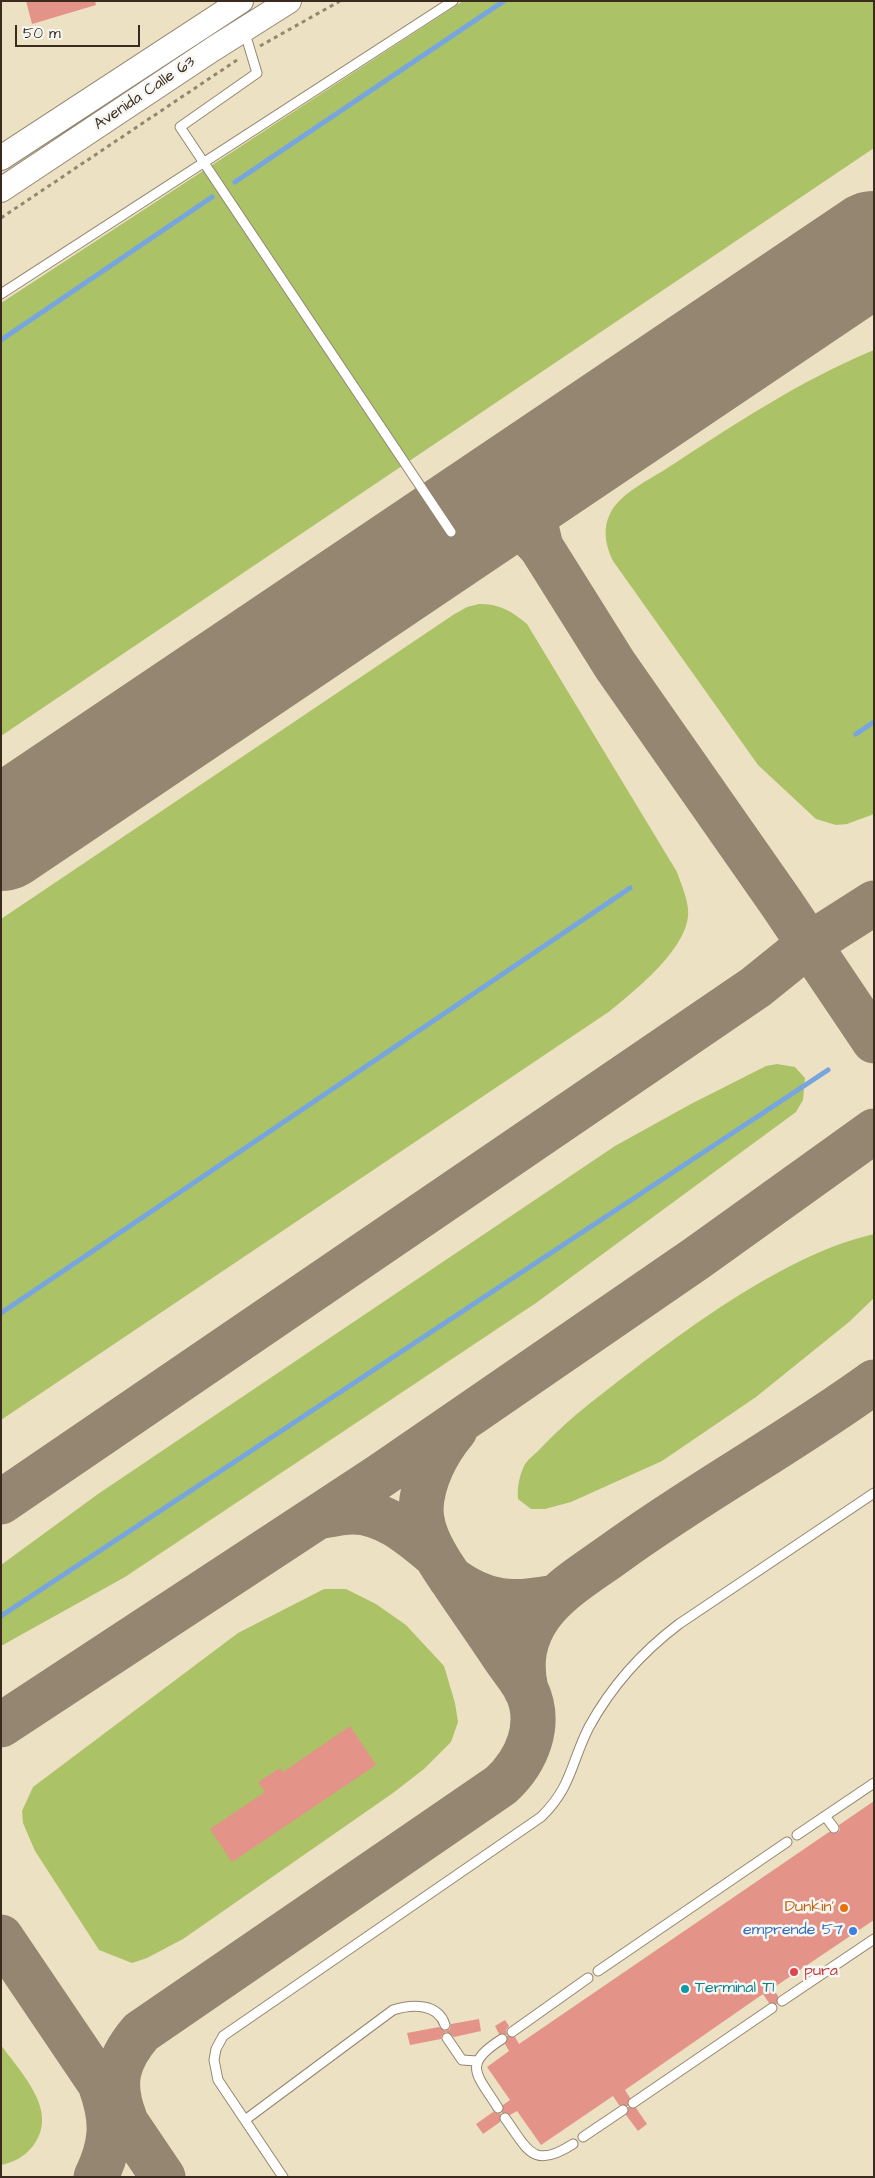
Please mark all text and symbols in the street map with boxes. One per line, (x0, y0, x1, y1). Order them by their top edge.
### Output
scale bar (18, 15, 142, 47)
text: 50 m (23, 23, 61, 44)
street label: Avenida Calle 63 (91, 53, 199, 135)
place label: Dunkin' (785, 1898, 834, 1918)
marker: Dunkin' (838, 1902, 850, 1914)
place label: emprende 57 (743, 1921, 843, 1941)
marker: emprende 57 (847, 1925, 859, 1937)
place label: pura (804, 1962, 838, 1982)
marker: pura (788, 1966, 800, 1978)
place label: Terminal T1 (695, 1979, 774, 1999)
marker: Terminal T1 (679, 1983, 691, 1995)

